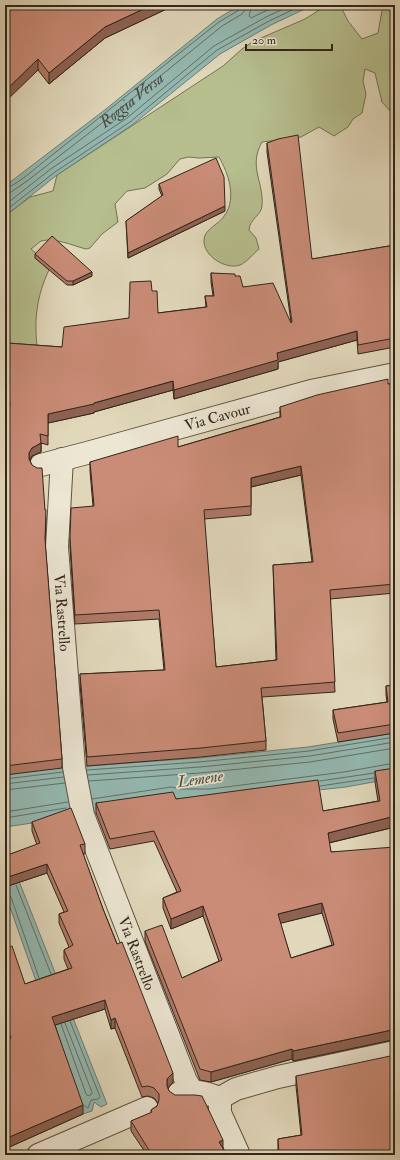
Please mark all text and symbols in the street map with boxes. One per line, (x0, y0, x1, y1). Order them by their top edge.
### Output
scale bar (246, 26, 332, 52)
text: 20 m (252, 33, 277, 48)
water label: Roggia Versa (95, 68, 168, 133)
street label: Via Cavour (183, 399, 253, 436)
street label: Via Rastrello (49, 573, 74, 652)
water label: Lemene (175, 766, 225, 792)
street label: Via Rastrello (113, 914, 159, 993)

